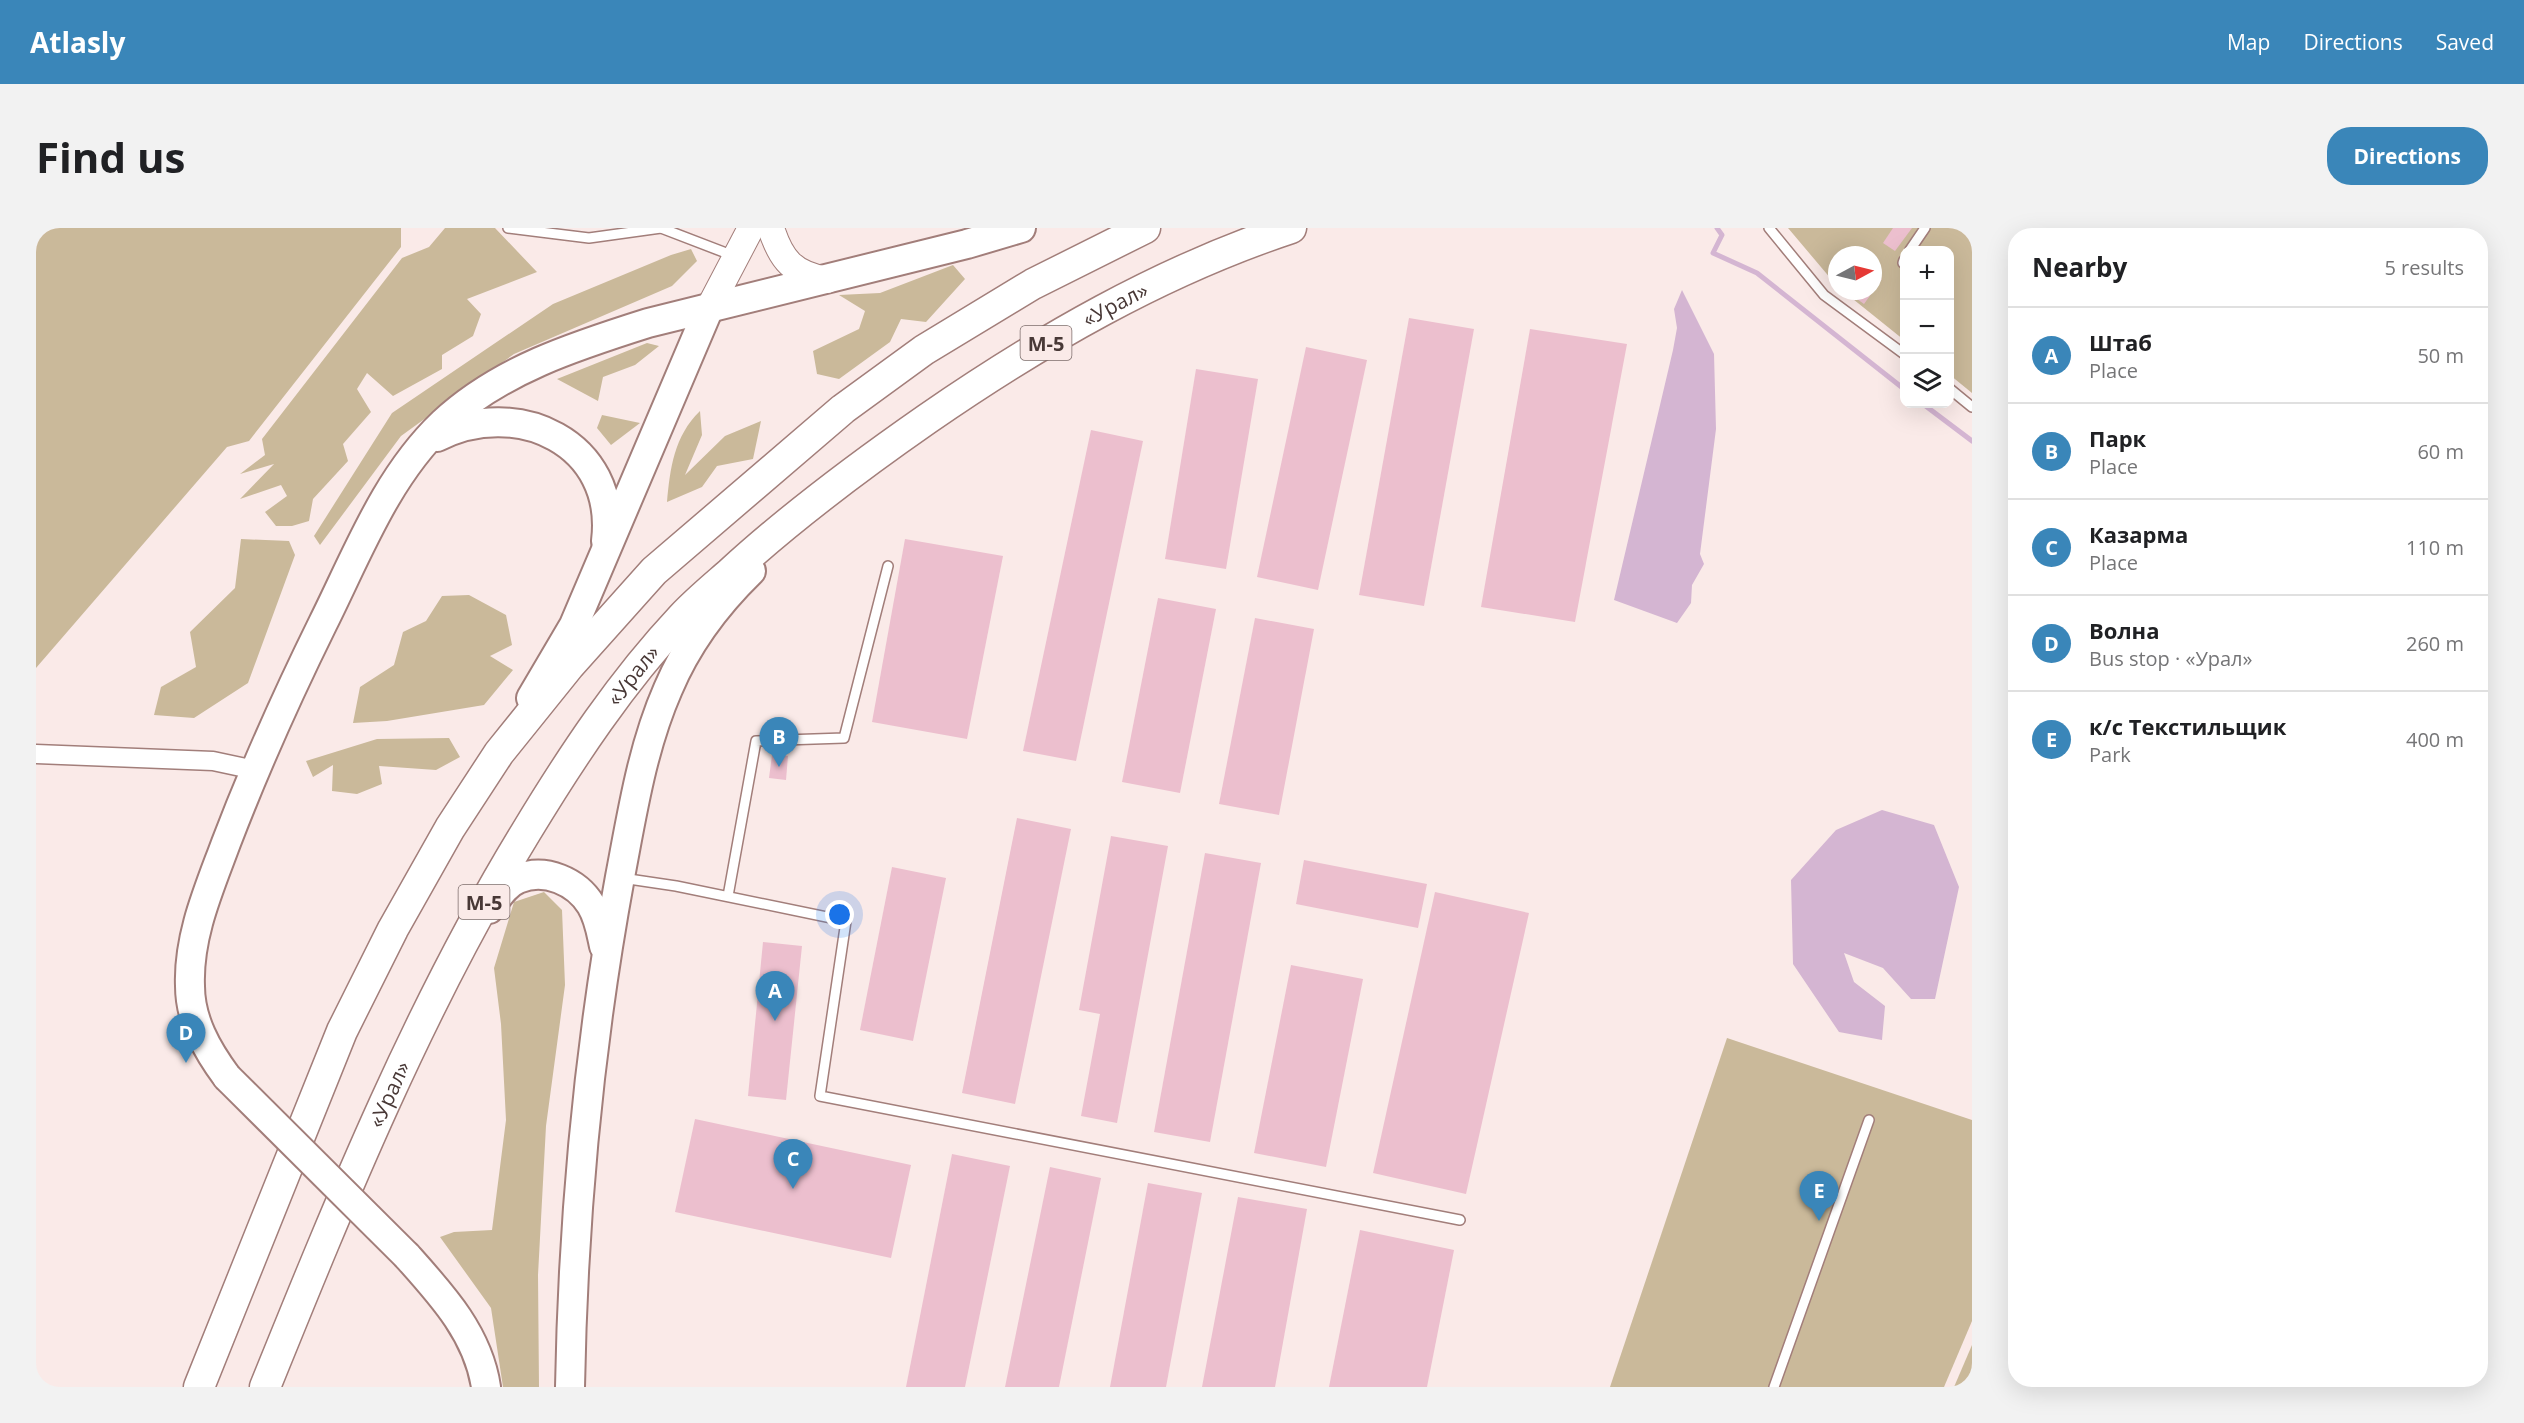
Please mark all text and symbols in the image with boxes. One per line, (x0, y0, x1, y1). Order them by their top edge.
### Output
text: Atlasly (30, 23, 125, 61)
text: Map (2227, 28, 2270, 56)
text: Directions (2303, 28, 2403, 56)
text: Saved (2436, 28, 2494, 56)
button: Directions (2327, 127, 2488, 185)
text: Find us (36, 128, 185, 185)
north arrow (1828, 246, 1882, 300)
map controls (1900, 246, 1954, 408)
button: + (1900, 246, 1954, 300)
text: Nearby (2032, 249, 2127, 285)
text: 5 results (2384, 254, 2464, 281)
street label: «Урал» (1077, 275, 1152, 333)
button: − (1900, 300, 1954, 354)
road number: М-5 (1020, 326, 1072, 360)
text: Штаб (2089, 327, 2152, 357)
text: A (2045, 342, 2058, 369)
text: 50 m (2417, 342, 2464, 369)
button: layers (1900, 354, 1954, 408)
text: Place (2089, 357, 2138, 384)
text: Парк (2089, 423, 2146, 453)
text: B (2045, 438, 2058, 465)
text: 60 m (2417, 438, 2464, 465)
text: Place (2089, 453, 2138, 480)
text: Казарма (2089, 519, 2188, 549)
text: C (2045, 534, 2058, 561)
text: 110 m (2406, 534, 2464, 561)
text: Place (2089, 549, 2138, 576)
text: Волна (2089, 615, 2159, 645)
text: D (2044, 630, 2059, 657)
text: 260 m (2406, 630, 2464, 657)
street label: «Урал» (600, 639, 665, 711)
text: Bus stop · «Урал» (2089, 645, 2252, 672)
text: к/с Текстильщик (2089, 711, 2286, 741)
pin: B (760, 718, 798, 767)
text: E (2046, 726, 2057, 753)
text: 400 m (2406, 726, 2464, 753)
text: Park (2089, 741, 2131, 768)
road number: М-5 (458, 885, 510, 919)
your location (825, 900, 854, 929)
pin: A (756, 972, 794, 1021)
pin: D (166, 1014, 206, 1063)
street label: «Урал» (361, 1056, 416, 1132)
pin: C (774, 1140, 813, 1189)
pin: E (1800, 1172, 1838, 1221)

